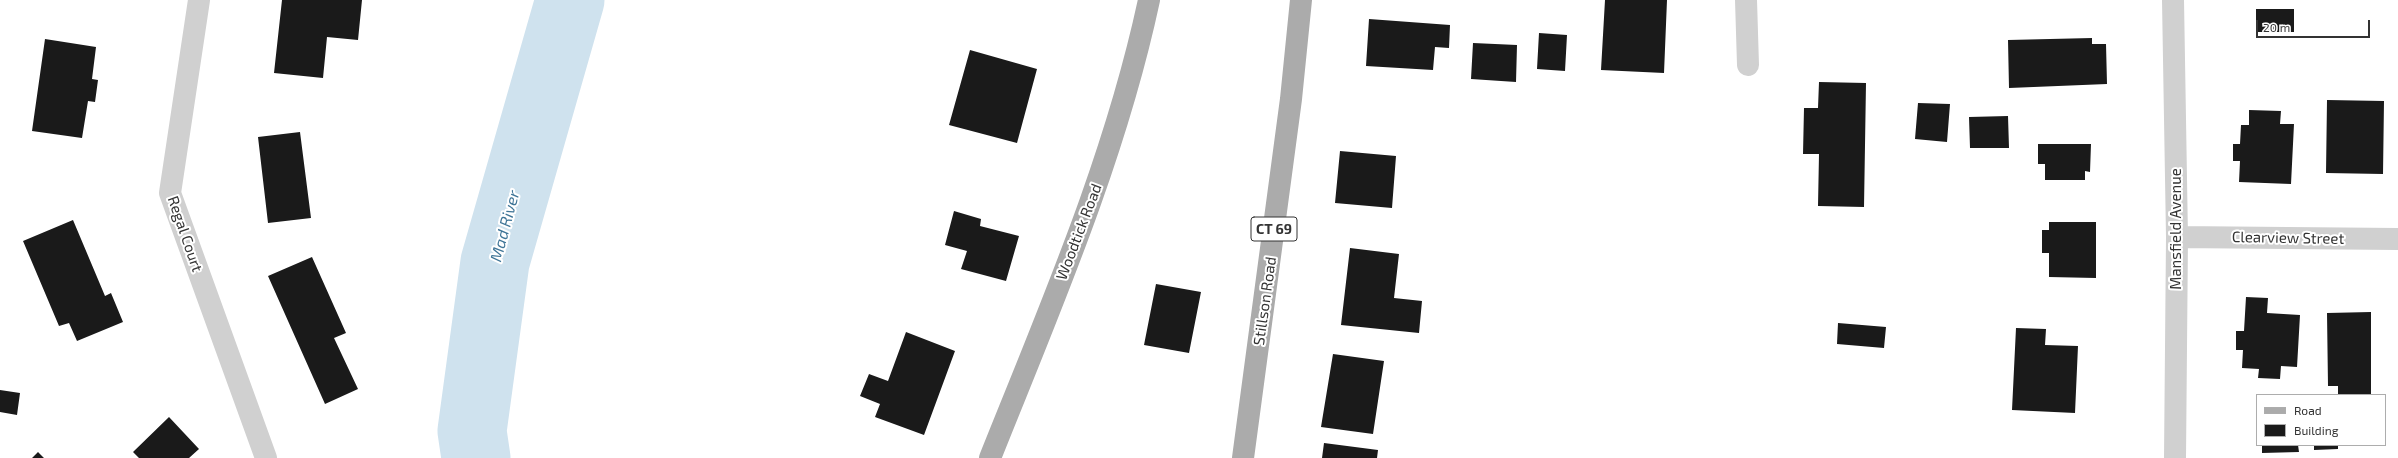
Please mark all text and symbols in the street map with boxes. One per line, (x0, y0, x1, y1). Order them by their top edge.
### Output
scale bar (2258, 12, 2372, 38)
text: 20 m (2263, 20, 2290, 34)
street label: Mansfield Avenue (2167, 168, 2185, 290)
street label: Woodtick Road (1052, 181, 1106, 283)
water label: Mad River (486, 188, 524, 264)
street label: Regal Court (164, 194, 206, 274)
road number: CT 69 (1251, 217, 1297, 241)
street label: Clearview Street (2232, 228, 2344, 248)
street label: Stillson Road (1250, 255, 1280, 347)
legend (2256, 394, 2386, 446)
text: Road (2294, 403, 2322, 417)
text: Building (2294, 423, 2338, 437)

